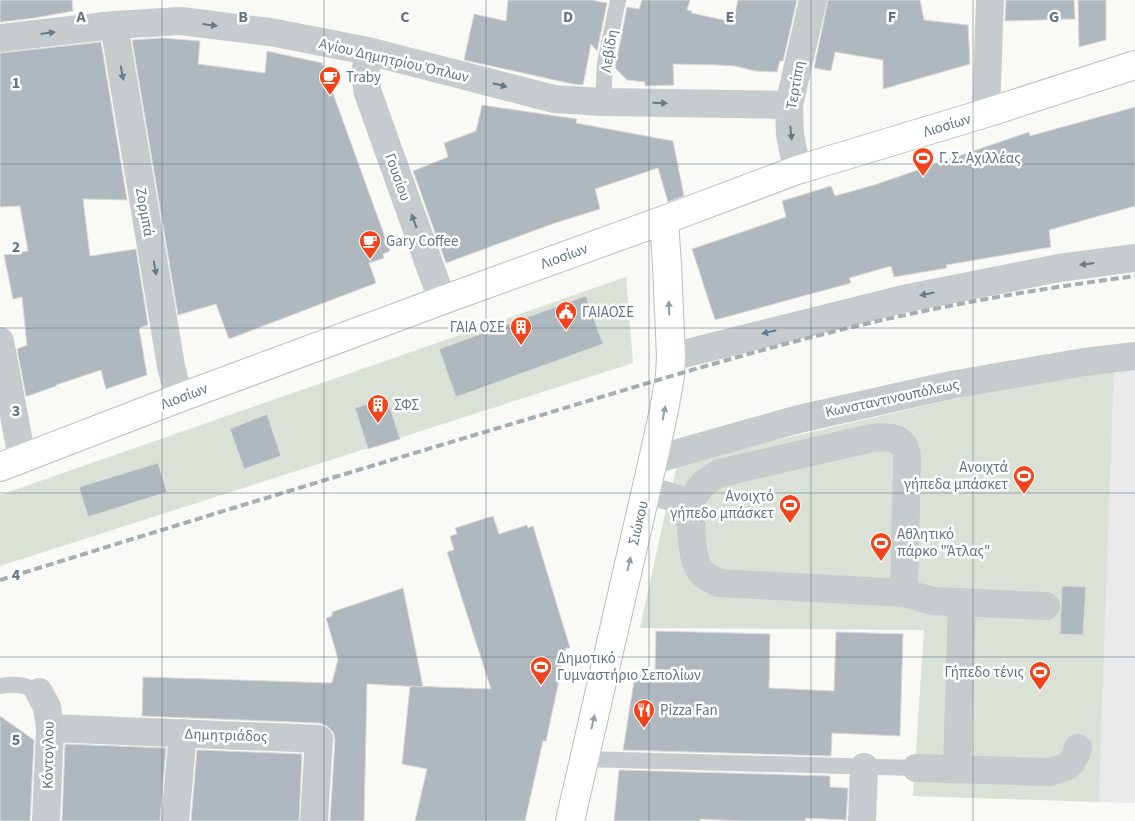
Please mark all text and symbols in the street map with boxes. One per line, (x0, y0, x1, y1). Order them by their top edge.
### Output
text: A (75, 6, 86, 28)
text: B (238, 6, 248, 28)
text: C (400, 6, 410, 28)
text: D (563, 6, 573, 28)
text: E (726, 6, 734, 28)
text: F (888, 6, 896, 28)
text: G (1049, 6, 1059, 28)
one-way arrow (202, 21, 218, 29)
street label: Λεβίδη (596, 28, 623, 74)
one-way arrow (41, 29, 57, 37)
street label: Αγίου Δημητρίου Όπλων (317, 33, 471, 88)
street label: Τερτίπη (781, 59, 810, 111)
one-way arrow (119, 65, 127, 81)
cafe icon: Traby (318, 65, 342, 96)
place label: Traby (346, 67, 381, 88)
text: 1 (12, 72, 20, 94)
one-way arrow (492, 81, 507, 89)
one-way arrow (652, 99, 668, 107)
street label: Λιοσίων (921, 108, 974, 143)
one-way arrow (787, 126, 795, 142)
sports icon: Γ. Σ. Αχιλλέας (911, 146, 935, 177)
place label: Γ. Σ. Αχιλλέας (939, 148, 1021, 169)
street label: Γουσίου (379, 150, 416, 204)
street label: Ζορμπά (130, 186, 159, 239)
one-way arrow (410, 214, 417, 229)
cafe icon: Gary Coffee (358, 229, 382, 260)
place label: Gary Coffee (386, 231, 458, 252)
text: 2 (12, 236, 20, 258)
street label: Λιοσίων (538, 238, 591, 275)
one-way arrow (151, 260, 159, 276)
one-way arrow (1078, 260, 1094, 268)
one-way arrow (919, 290, 935, 298)
public building icon: ΓΑΙΑΟΣΕ (554, 300, 578, 331)
one-way arrow (665, 300, 673, 316)
place label: ΓΑΙΑΟΣΕ (582, 302, 634, 323)
building icon: ΓΑΙΑ ΟΣΕ (509, 315, 533, 346)
place label: ΓΑΙΑ ΟΣΕ (450, 317, 505, 338)
one-way arrow (762, 329, 777, 337)
street label: Κωνσταντινουπόλεως (823, 374, 961, 423)
street label: Λιοσίων (158, 378, 211, 415)
building icon: ΣΦΣ (366, 393, 390, 424)
place label: ΣΦΣ (394, 395, 419, 416)
text: 3 (12, 400, 20, 422)
one-way arrow (660, 404, 668, 420)
place label: Ανοιχτά γήπεδα μπάσκετ (904, 457, 1009, 495)
sports icon: Ανοιχτά γήπεδα μπάσκετ (1012, 464, 1036, 495)
place label: Ανοιχτό γήπεδο μπάσκετ (670, 486, 774, 524)
sports icon: Ανοιχτό γήπεδο μπάσκετ (778, 493, 802, 524)
street label: Σιώκου (623, 499, 654, 547)
place label: Αθλητικό πάρκο "Άτλας" (897, 524, 990, 562)
sports icon: Αθλητικό πάρκο "Άτλας" (869, 531, 893, 562)
one-way arrow (625, 556, 633, 571)
text: 4 (12, 564, 21, 586)
place label: Δημοτικό Γυμναστήριο Σεπολίων (557, 648, 701, 686)
sports icon: Δημοτικό Γυμναστήριο Σεπολίων (529, 655, 553, 686)
sports icon: Γήπεδο τένις (1028, 660, 1052, 691)
place label: Γήπεδο τένις (944, 662, 1025, 683)
restaurant icon: Pizza Fan (632, 698, 656, 729)
place label: Pizza Fan (660, 700, 718, 721)
one-way arrow (589, 715, 597, 730)
street label: Κόντογλου (37, 721, 60, 789)
street label: Δημητριάδος (184, 724, 268, 747)
text: 5 (12, 729, 20, 751)

